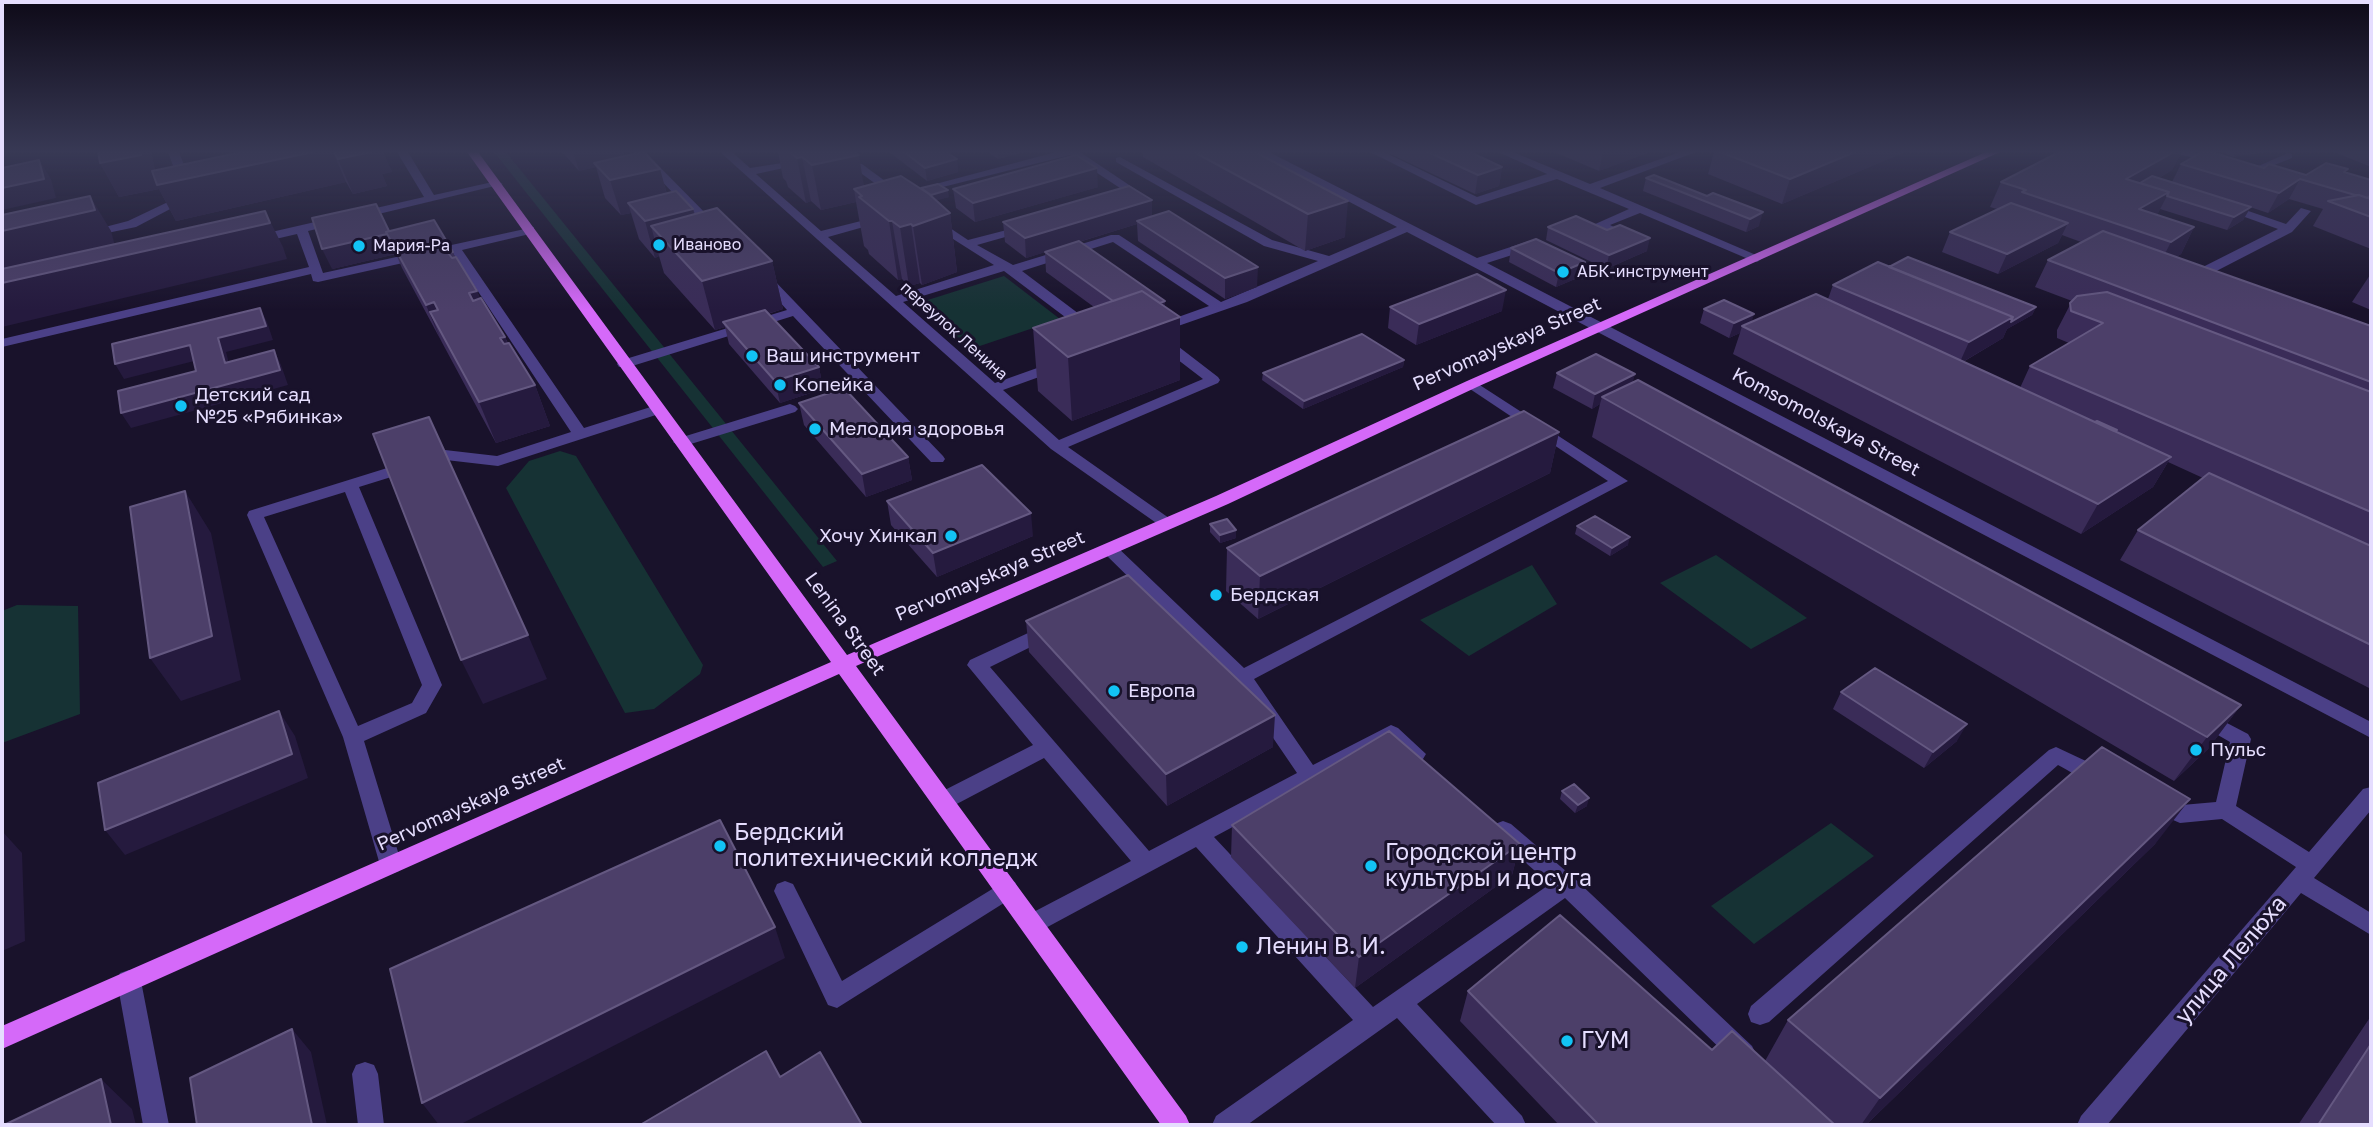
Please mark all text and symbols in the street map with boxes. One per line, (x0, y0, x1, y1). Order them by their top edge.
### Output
place label: Иваново (673, 235, 741, 255)
place label: Мария-Ра (373, 236, 450, 256)
marker: Иваново (651, 237, 667, 253)
marker: Мария-Ра (351, 238, 367, 254)
place label: АБК-инструмент (1577, 262, 1709, 282)
marker: АБК-инструмент (1555, 264, 1571, 280)
street label: переулок Ленина (896, 278, 1012, 384)
street label: Pervomayskaya Street (1409, 292, 1605, 396)
place label: Ваш инструмент (766, 345, 920, 367)
marker: Ваш инструмент (744, 348, 760, 364)
street label: Komsomolskaya Street (1728, 363, 1924, 481)
place label: Копейка (794, 374, 874, 396)
marker: Копейка (772, 377, 788, 393)
place label: Детский сад №25 «Рябинка» (195, 384, 343, 428)
marker: Детский сад №25 «Рябинка» (173, 398, 189, 414)
place label: Мелодия здоровья (829, 418, 1005, 440)
marker: Мелодия здоровья (807, 421, 823, 437)
place label: Хочу Хинкал (819, 525, 937, 547)
street label: Pervomayskaya Street (892, 526, 1088, 626)
marker: Хочу Хинкал (943, 528, 959, 544)
street label: Lenina Street (800, 568, 890, 680)
place label: Бердская (1230, 584, 1319, 606)
marker: Бердская (1208, 587, 1224, 603)
place label: Европа (1128, 680, 1196, 702)
marker: Европа (1106, 683, 1122, 699)
place label: Пульс (2210, 739, 2266, 761)
marker: Пульс (2188, 742, 2204, 758)
street label: Pervomayskaya Street (373, 752, 569, 856)
place label: Бердский политехнический колледж (734, 819, 1038, 873)
marker: Бердский политехнический колледж (712, 838, 728, 854)
place label: Городской центр культуры и досуга (1385, 839, 1592, 893)
marker: Городской центр культуры и досуга (1363, 858, 1379, 874)
street label: улица Лелюха (2169, 890, 2293, 1030)
place label: Ленин В. И. (1256, 933, 1386, 961)
marker: Ленин В. И. (1234, 939, 1250, 955)
place label: ГУМ (1581, 1027, 1630, 1055)
marker: ГУМ (1559, 1033, 1575, 1049)

